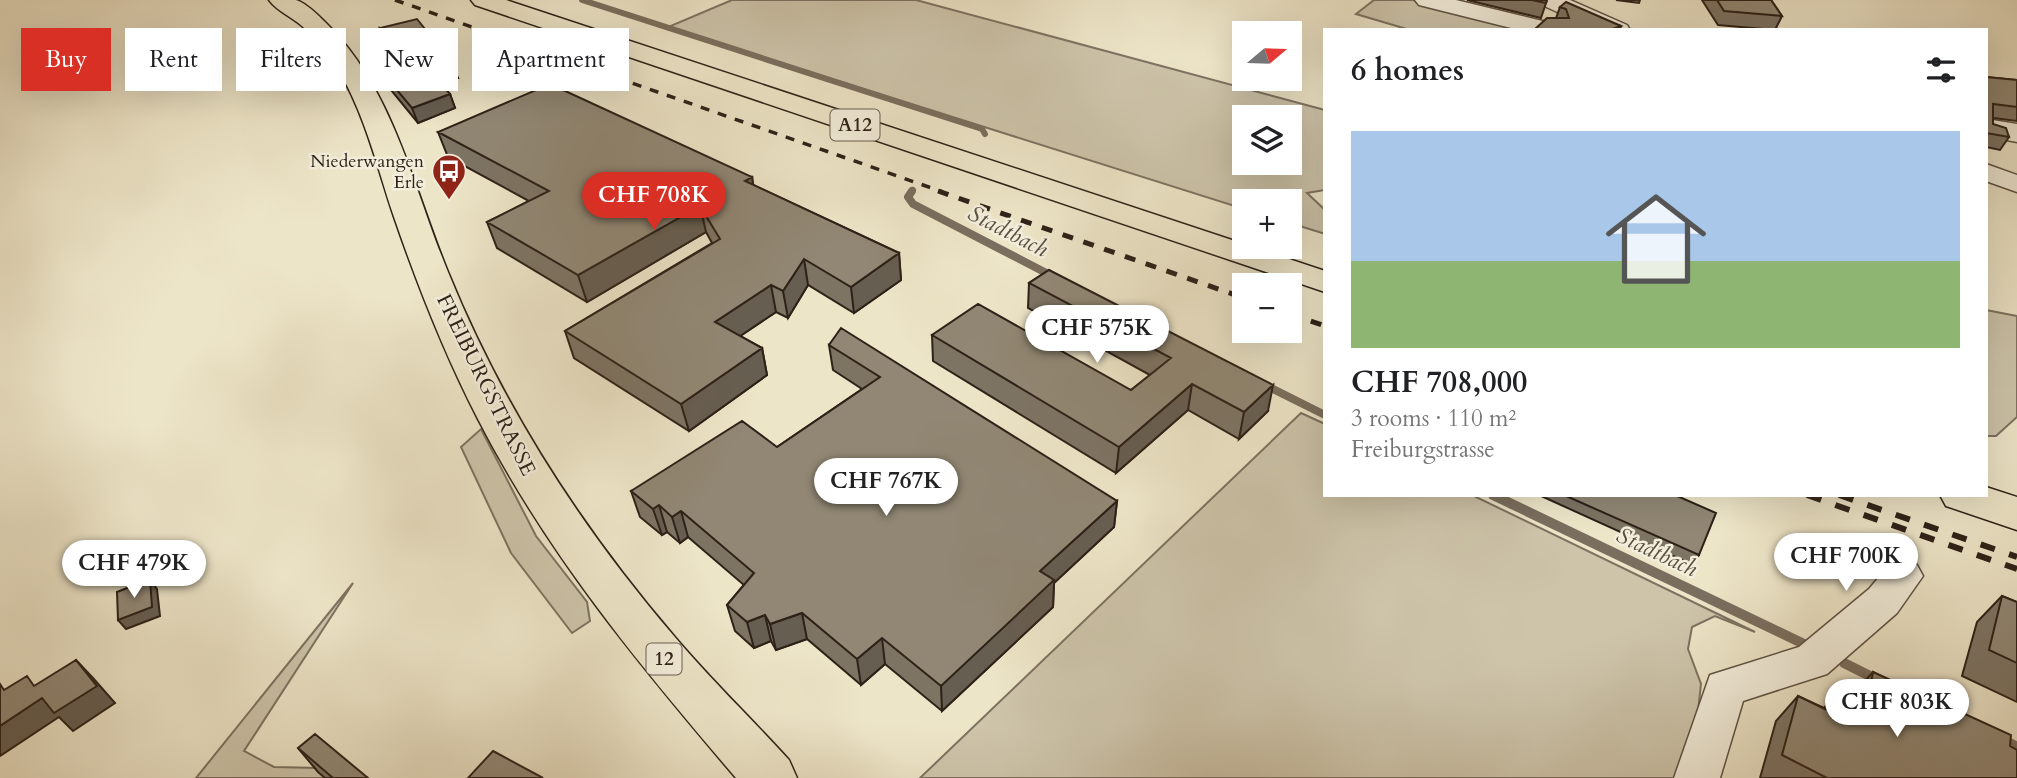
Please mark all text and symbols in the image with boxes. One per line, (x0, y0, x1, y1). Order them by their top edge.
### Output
north arrow (1232, 21, 1302, 91)
map controls (1232, 21, 1302, 343)
chip: Buy (21, 28, 111, 91)
chip: Rent (125, 28, 222, 91)
chip: Filters (236, 28, 346, 91)
chip: New (360, 28, 458, 91)
chip: Apartment (472, 28, 629, 91)
text: 6 homes (1351, 50, 1464, 91)
icon: filters (1922, 51, 1960, 89)
button: layers (1232, 105, 1302, 175)
road number: A12 (830, 110, 880, 140)
place label: Niederwangen Erle (310, 149, 425, 195)
bus stop icon: Niederwangen Erle (430, 152, 468, 201)
pin: CHF 708K (582, 173, 726, 232)
icon: home (1593, 176, 1719, 302)
text: CHF 708K (598, 179, 710, 210)
button: + (1232, 189, 1302, 259)
water label: Stadtbach (963, 198, 1053, 264)
button: − (1232, 273, 1302, 343)
street label: FREIBURGSTRASSE (429, 289, 543, 481)
pin: CHF 575K (1025, 306, 1169, 365)
text: CHF 575K (1041, 312, 1153, 343)
text: CHF 708,000 (1351, 362, 1527, 403)
text: 3 rooms · 110 m² (1351, 403, 1516, 434)
text: Freiburgstrasse (1351, 434, 1495, 465)
pin: CHF 767K (814, 458, 958, 518)
text: CHF 767K (830, 465, 942, 496)
water label: Stadtbach (1611, 520, 1703, 584)
pin: CHF 700K (1774, 534, 1918, 593)
pin: CHF 479K (62, 540, 206, 600)
text: CHF 700K (1790, 540, 1902, 571)
text: CHF 479K (78, 547, 190, 578)
road number: 12 (646, 644, 682, 674)
pin: CHF 803K (1825, 680, 1969, 739)
text: CHF 803K (1841, 686, 1953, 717)

